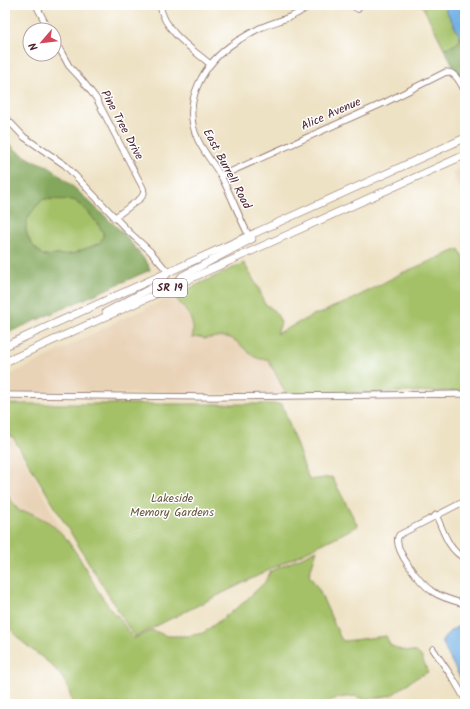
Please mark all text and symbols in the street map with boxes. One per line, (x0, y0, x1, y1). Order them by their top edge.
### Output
north arrow (22, 22, 62, 62)
text: N (24, 39, 44, 54)
street label: Pine Tree Drive (96, 87, 149, 164)
street label: Alice Avenue (298, 92, 365, 136)
street label: East Burrell Road (198, 125, 257, 214)
road number: SR 19 (153, 279, 187, 297)
park label: Lakeside Memory Gardens (130, 489, 214, 522)

